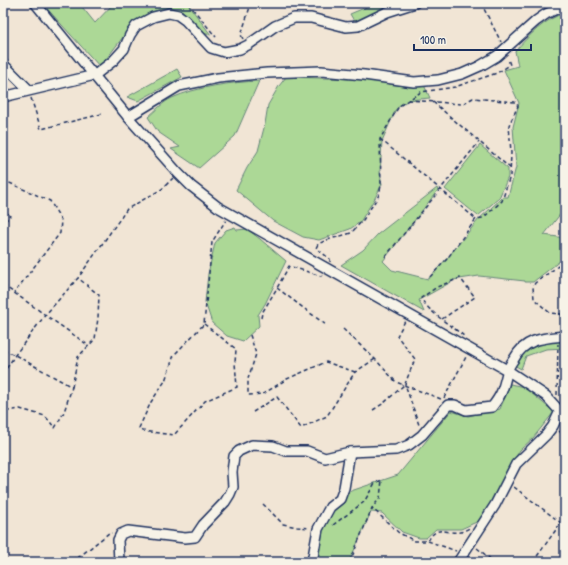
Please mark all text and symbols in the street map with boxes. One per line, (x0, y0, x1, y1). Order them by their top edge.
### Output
scale bar (414, 26, 531, 52)
text: 100 m (420, 31, 446, 48)

